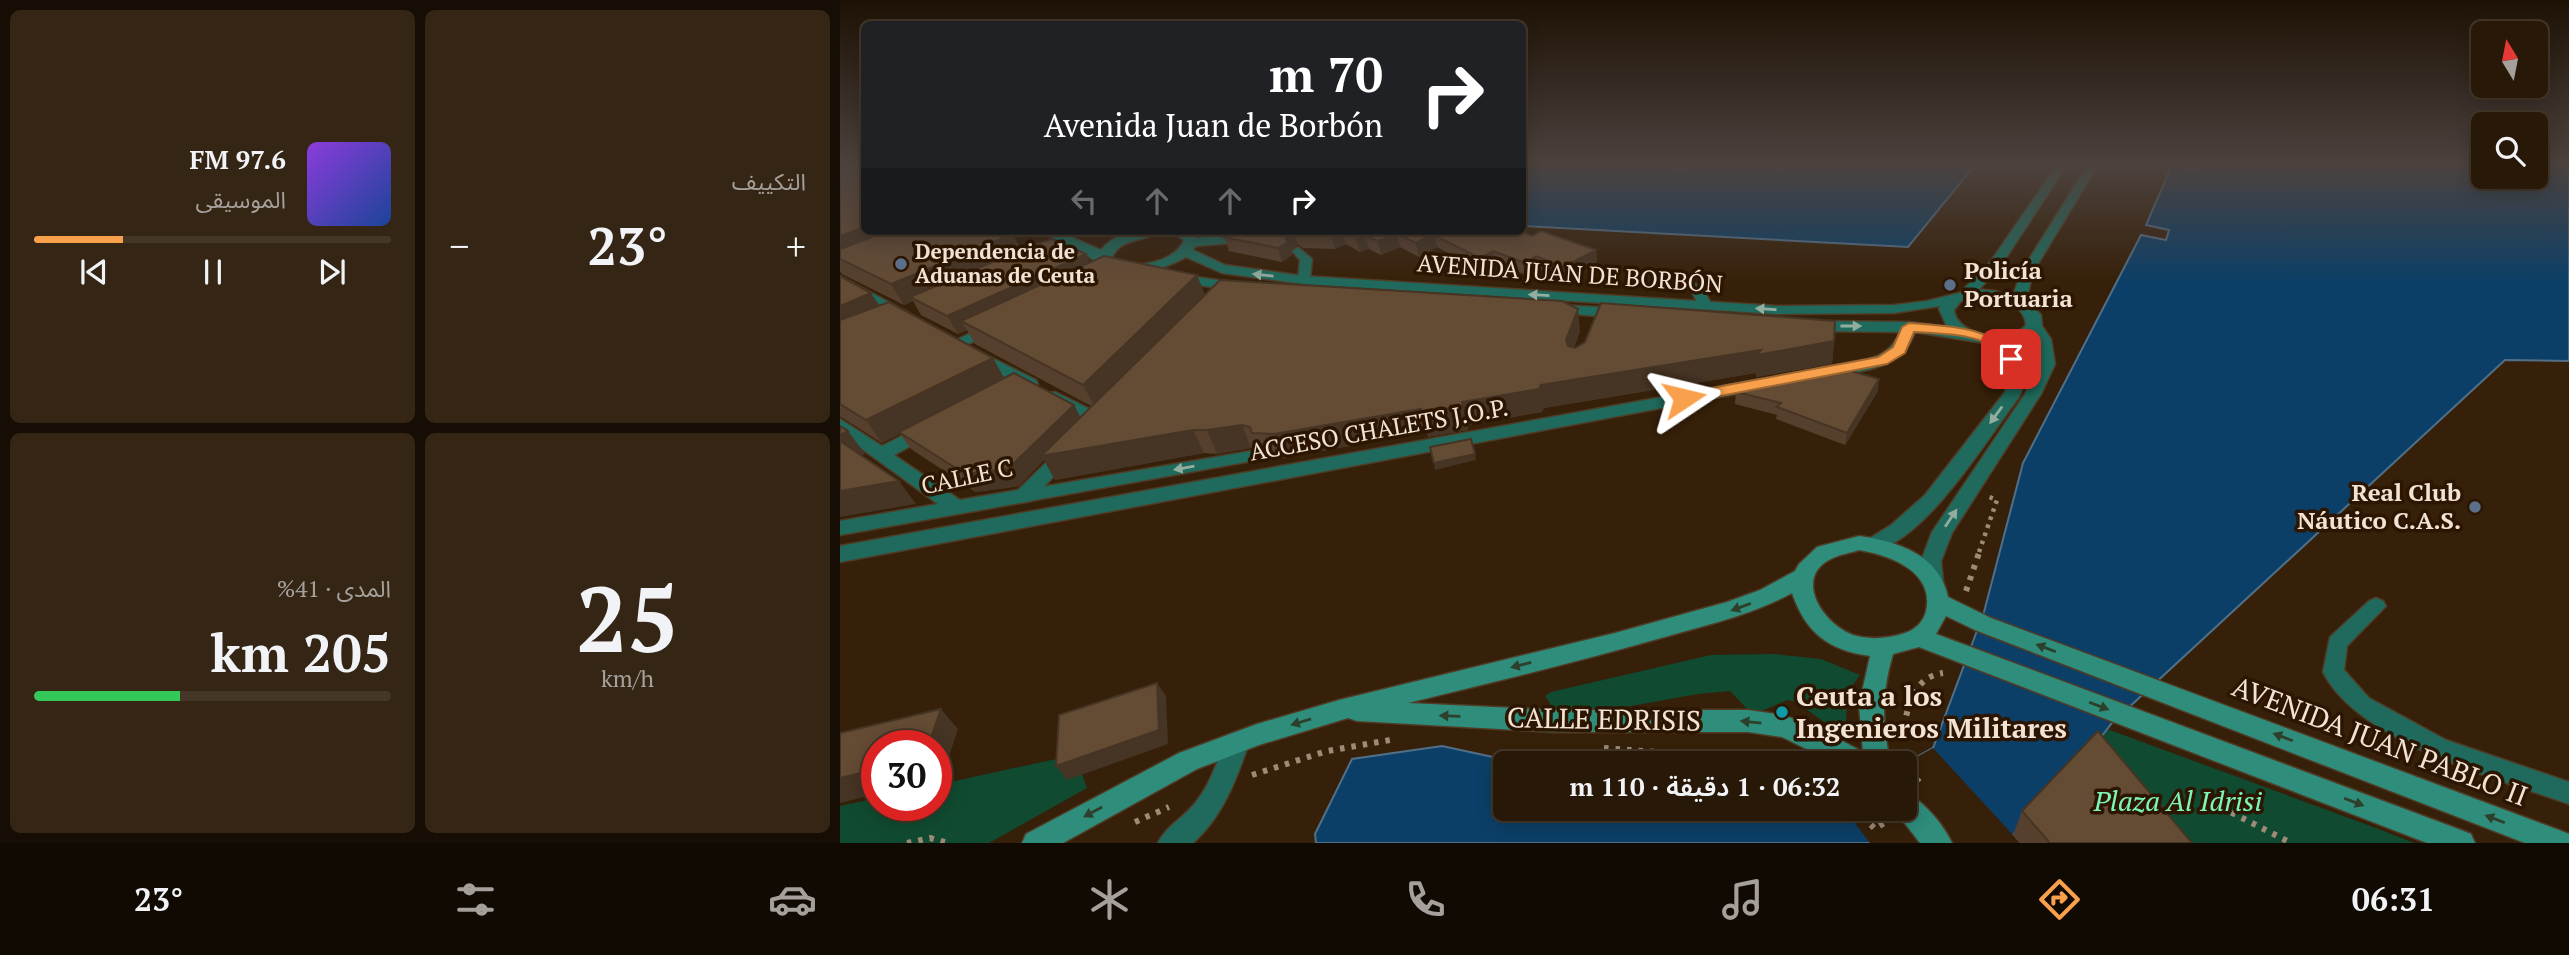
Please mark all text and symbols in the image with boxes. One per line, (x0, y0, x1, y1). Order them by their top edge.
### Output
north arrow (2471, 21, 2548, 98)
map controls (2471, 21, 2548, 189)
text: 70 m (1269, 41, 1383, 106)
icon: right (1407, 49, 1498, 140)
text: Avenida Juan de Borbón (1044, 104, 1383, 146)
button: search (2471, 112, 2548, 189)
text: 97.6 FM (189, 142, 286, 176)
text: التكييف (732, 166, 806, 197)
icon: left (1065, 182, 1103, 220)
icon: ahead (1138, 182, 1176, 220)
icon: ahead (1211, 182, 1249, 220)
icon: right (1284, 182, 1322, 220)
text: الموسيقى (195, 184, 286, 215)
text: 23° (587, 211, 668, 280)
text: − (449, 221, 469, 271)
text: + (786, 221, 806, 271)
place label: Dependencia de Aduanas de Ceuta (915, 237, 1096, 289)
street label: AVENIDA JUAN DE BORBÓN (1416, 246, 1724, 300)
icon: previous (75, 253, 113, 291)
icon: pause (194, 253, 232, 291)
icon: next (313, 253, 351, 291)
place label: Policía Portuaria (1964, 254, 2073, 314)
marker: Dependencia de Aduanas de Ceuta (893, 256, 909, 272)
one-way arrow (1252, 269, 1274, 280)
marker: Policía Portuaria (1942, 277, 1958, 293)
one-way arrow (1528, 289, 1550, 300)
one-way arrow (1755, 303, 1777, 314)
one-way arrow (1841, 320, 1863, 332)
pin (1981, 329, 2041, 389)
icon: arrive (1992, 340, 2030, 378)
position arrow (1647, 361, 1721, 435)
street label: ACCESO CHALETS J.O.P. (1247, 391, 1511, 468)
one-way arrow (1988, 406, 2003, 424)
street label: CALLE C (918, 451, 1016, 501)
one-way arrow (1173, 463, 1195, 474)
place label: Real Club Náutico C.A.S. (2297, 476, 2461, 536)
marker: Real Club Náutico C.A.S. (2467, 499, 2483, 515)
one-way arrow (1944, 509, 1958, 527)
text: 25 (576, 557, 679, 678)
text: المدى · 41% (277, 573, 391, 604)
one-way arrow (1730, 601, 1751, 612)
text: 205 km (210, 618, 391, 687)
one-way arrow (2035, 642, 2056, 653)
one-way arrow (1510, 660, 1532, 671)
text: km/h (601, 663, 654, 694)
street label: AVENIDA JUAN PABLO II (2227, 667, 2533, 814)
place label: Ceuta a los Ingenieros Militares (1796, 677, 2067, 746)
street label: CALLE EDRISIS (1507, 698, 1701, 739)
one-way arrow (2088, 700, 2109, 711)
marker: Ceuta a los Ingenieros Militares (1774, 704, 1790, 720)
one-way arrow (1439, 711, 1461, 722)
one-way arrow (1740, 716, 1762, 727)
one-way arrow (1290, 717, 1311, 727)
speed limit sign: 30 (861, 730, 952, 821)
one-way arrow (2272, 732, 2293, 743)
text: 06:32 · 1 دقيقة · 110 m (1569, 769, 1841, 803)
park label: Plaza Al Idrisi (2093, 782, 2263, 819)
one-way arrow (2344, 797, 2365, 808)
one-way arrow (1083, 806, 1102, 818)
one-way arrow (2485, 813, 2506, 824)
icon: filters (451, 875, 500, 924)
icon: car (768, 875, 817, 924)
icon: climate (1085, 875, 1134, 924)
icon: phone (1401, 875, 1450, 924)
icon: music (1718, 875, 1767, 924)
icon: directions (2035, 875, 2084, 924)
text: 23° (134, 878, 183, 920)
text: 06:31 (2352, 878, 2435, 920)

